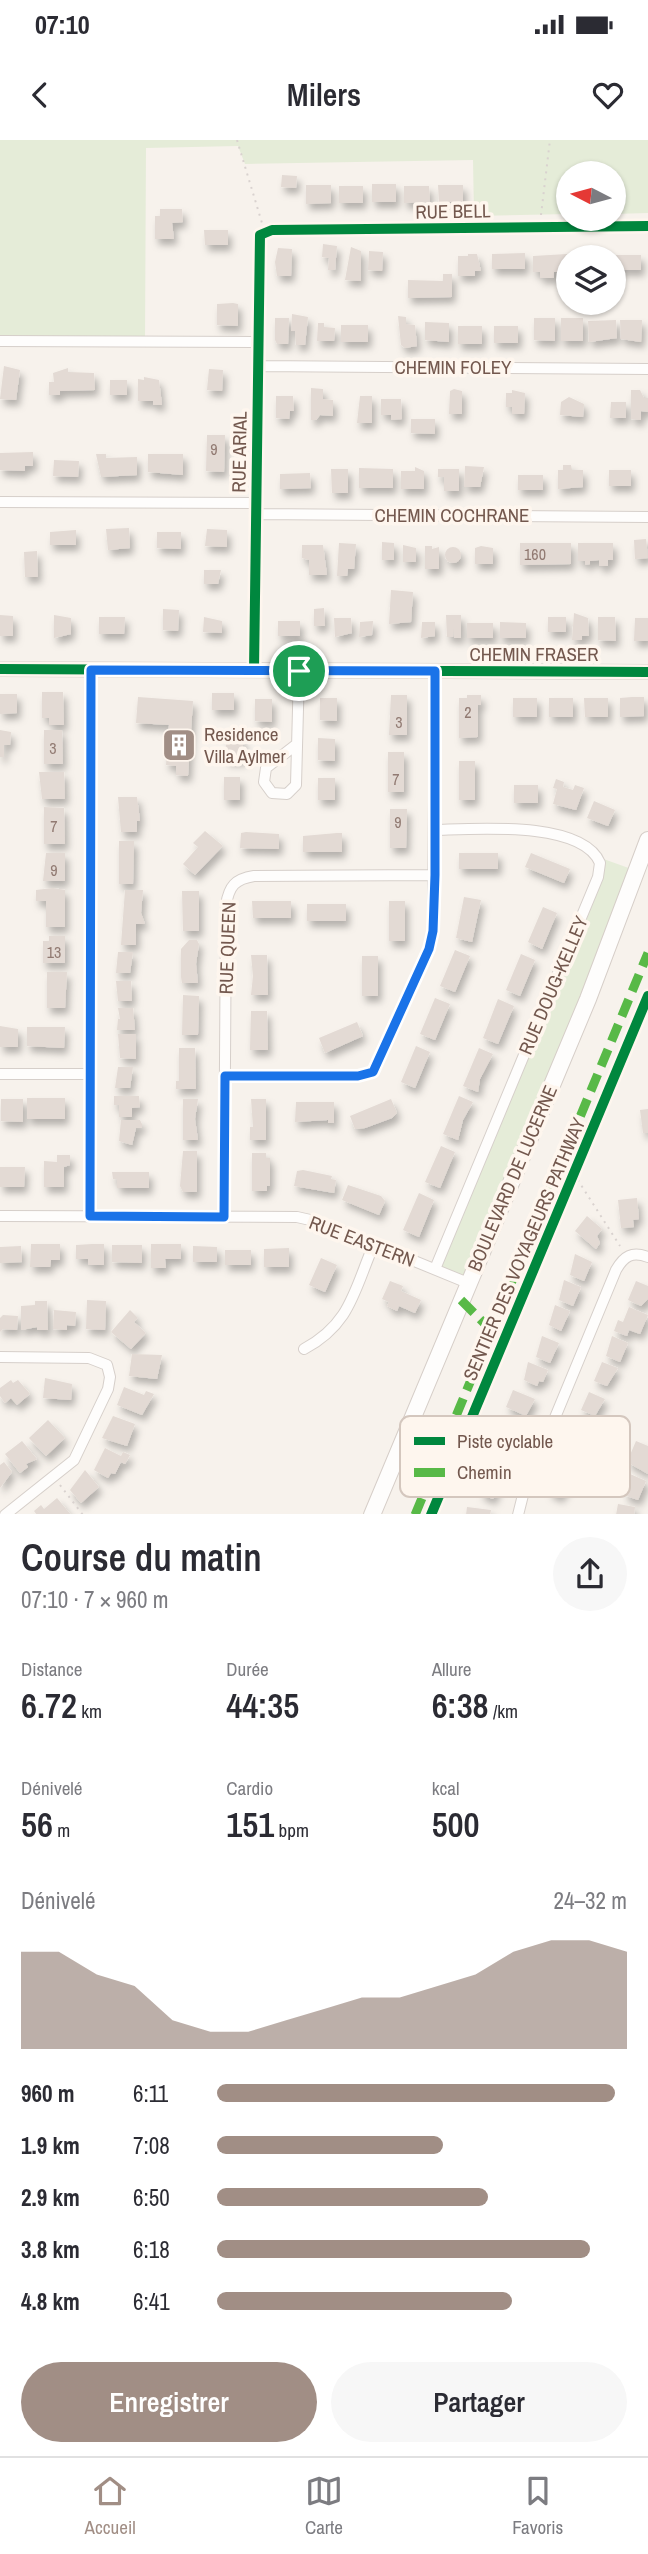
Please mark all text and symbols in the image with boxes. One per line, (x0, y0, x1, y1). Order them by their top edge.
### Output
text: 07:10 (35, 7, 90, 42)
text: Milers (287, 73, 361, 116)
icon: back (21, 76, 59, 114)
icon: heart (589, 76, 627, 114)
north arrow (556, 161, 626, 231)
map controls (556, 161, 626, 315)
street label: RUE BELL (415, 197, 491, 225)
button: layers (556, 245, 626, 315)
street label: CHEMIN FOLEY (395, 354, 512, 380)
street label: RUE ARIAL (225, 411, 253, 493)
house number: 9 (210, 438, 218, 460)
street label: CHEMIN COCHRANE (375, 502, 529, 528)
house number: 160 (524, 543, 546, 565)
pin (269, 641, 329, 701)
street label: CHEMIN FRASER (470, 641, 598, 667)
icon: arrive (280, 652, 318, 690)
house number: 2 (464, 701, 472, 723)
house number: 3 (395, 711, 403, 733)
place label: Residence Villa Aylmer (204, 721, 287, 769)
building icon: Residence Villa Aylmer (160, 726, 198, 764)
house number: 3 (49, 737, 57, 759)
house number: 7 (392, 768, 400, 790)
house number: 9 (394, 811, 402, 833)
house number: 7 (50, 815, 58, 837)
house number: 9 (50, 859, 58, 881)
street label: RUE QUEEN (212, 901, 242, 995)
street label: RUE DOUG-KELLEY (512, 911, 594, 1058)
house number: 13 (47, 941, 61, 963)
street label: BOULEVARD DE LUCERNE (461, 1081, 563, 1275)
street label: SENTIER DES VOYAGEURS PATHWAY (457, 1113, 592, 1384)
street label: RUE EASTERN (306, 1209, 418, 1273)
legend (400, 1416, 630, 1497)
text: Piste cyclable (457, 1428, 553, 1454)
text: Chemin (457, 1459, 512, 1485)
text: Course du matin (21, 1532, 262, 1583)
button: share (553, 1537, 627, 1611)
text: 07:10 · 7 × 960 m (21, 1584, 168, 1615)
text: Distance (21, 1656, 82, 1682)
text: Durée (226, 1656, 269, 1682)
text: Allure (432, 1656, 471, 1682)
text: 6.72 (21, 1682, 77, 1729)
text: 44:35 (226, 1682, 299, 1729)
text: 6:38 (432, 1682, 489, 1729)
text: km (77, 1698, 102, 1724)
text: /km (489, 1698, 518, 1724)
text: Dénivelé (21, 1775, 82, 1801)
text: Cardio (226, 1775, 273, 1801)
text: kcal (432, 1775, 459, 1801)
text: 56 (21, 1801, 53, 1848)
text: 151 (226, 1801, 274, 1848)
text: 500 (432, 1801, 480, 1848)
text: m (53, 1817, 70, 1843)
text: bpm (274, 1817, 309, 1843)
text: Dénivelé (21, 1885, 95, 1916)
text: 24–32 m (554, 1885, 627, 1916)
text: 960 m (21, 2078, 74, 2109)
text: 6:11 (133, 2078, 168, 2109)
text: 1.9 km (21, 2130, 80, 2161)
text: 7:08 (133, 2130, 170, 2161)
text: 2.9 km (21, 2182, 80, 2213)
text: 6:50 (133, 2182, 170, 2213)
text: 3.8 km (21, 2234, 80, 2265)
text: 6:18 (133, 2234, 170, 2265)
text: 4.8 km (21, 2286, 80, 2317)
text: 6:41 (133, 2286, 170, 2317)
button: Enregistrer (21, 2362, 317, 2442)
button: Partager (331, 2362, 627, 2442)
tab: Accueil (85, 2472, 136, 2540)
tab: Carte (305, 2472, 343, 2540)
tab: Favoris (512, 2472, 563, 2540)

